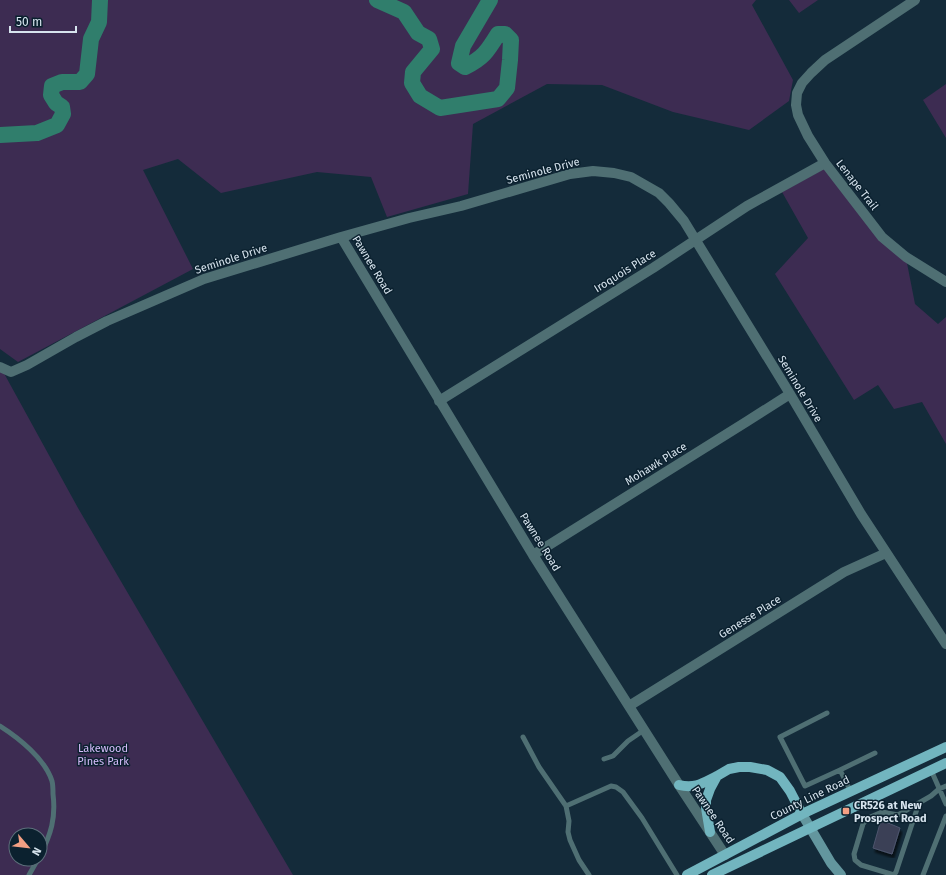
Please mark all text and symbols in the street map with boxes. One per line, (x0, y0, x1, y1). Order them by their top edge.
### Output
scale bar (10, 8, 76, 34)
text: 50 m (16, 15, 42, 29)
street label: Seminole Drive (505, 155, 581, 187)
street label: Lenape Trail (833, 157, 881, 213)
street label: Pawnee Road (349, 233, 395, 297)
street label: Seminole Drive (193, 241, 269, 277)
street label: Iroquois Place (592, 247, 658, 295)
street label: Seminole Drive (775, 353, 825, 425)
street label: Mohawk Place (623, 440, 689, 488)
street label: Pawnee Road (517, 510, 563, 574)
street label: Genesse Place (716, 593, 784, 641)
park label: Lakewood Pines Park (77, 742, 129, 768)
street label: County Line Road (768, 773, 852, 823)
street label: Pawnee Road (689, 784, 737, 846)
place label: CR526 at New Prospect Road (854, 799, 927, 825)
marker: CR526 at New Prospect Road (841, 806, 851, 816)
north arrow (8, 827, 48, 867)
text: N (29, 845, 44, 858)

